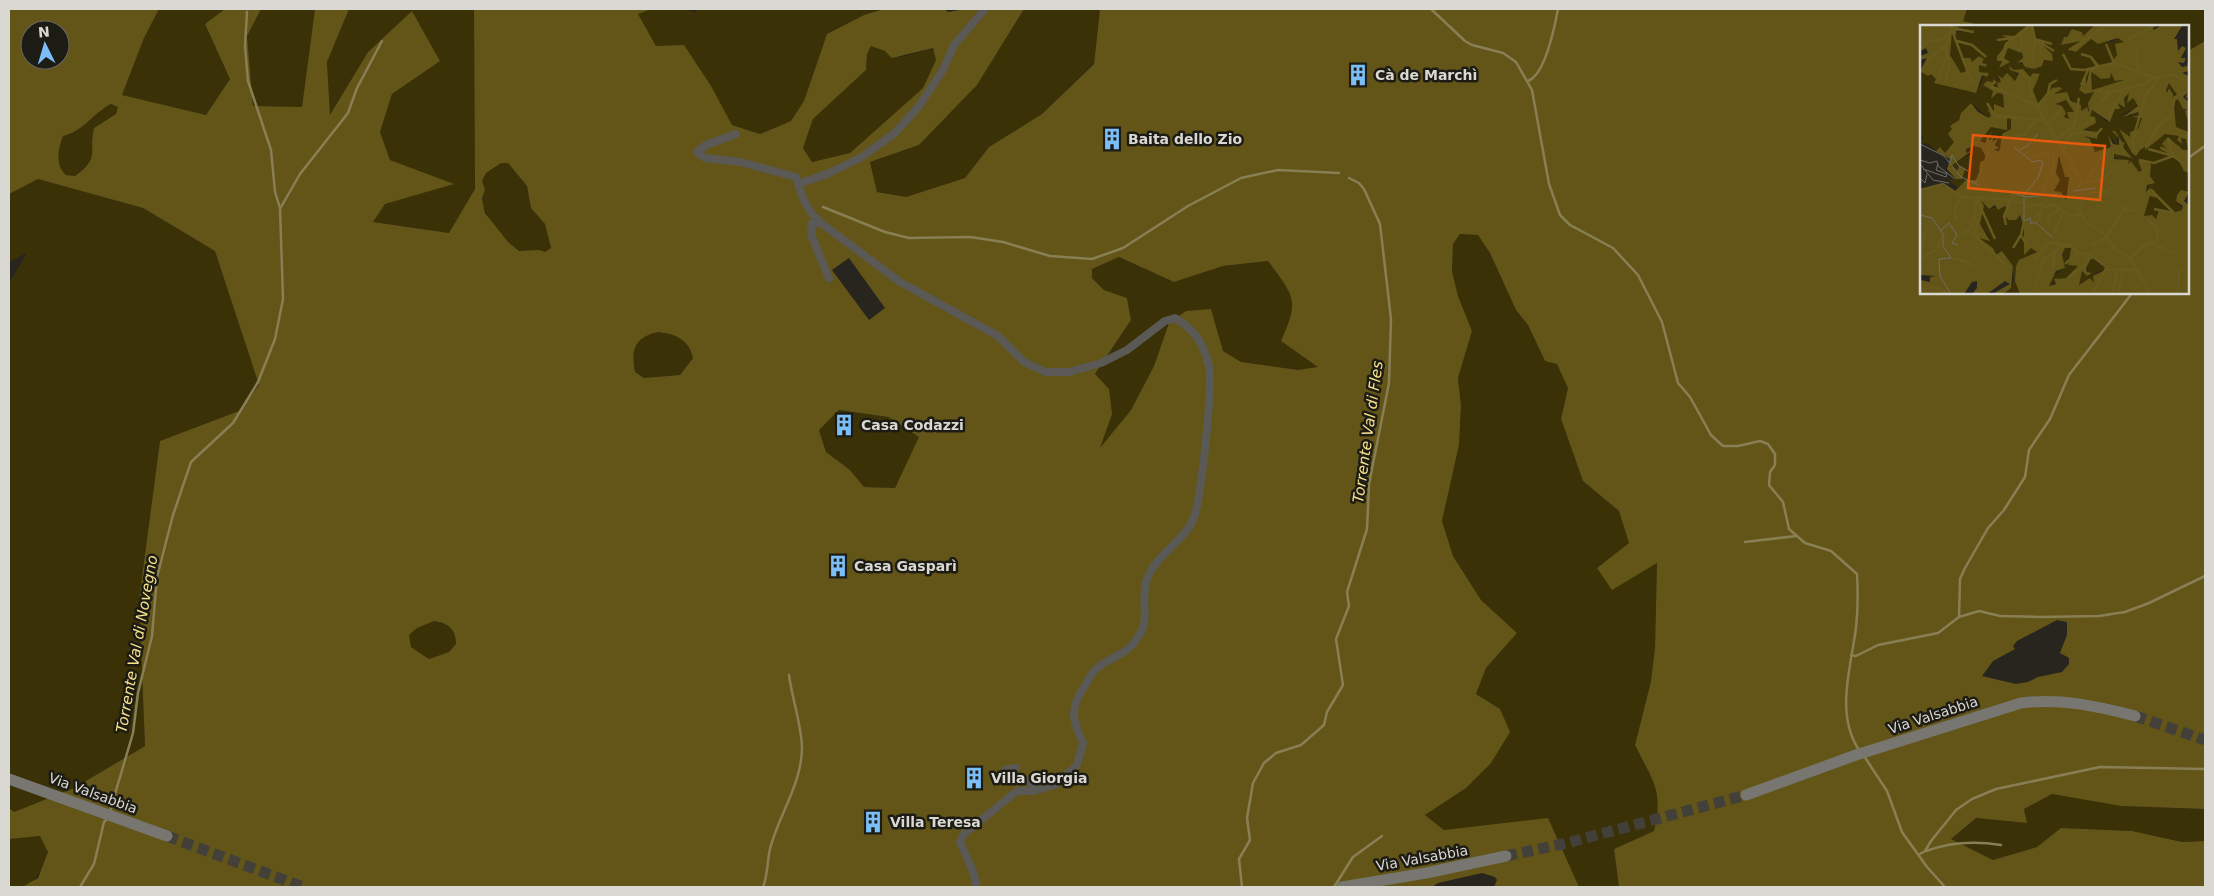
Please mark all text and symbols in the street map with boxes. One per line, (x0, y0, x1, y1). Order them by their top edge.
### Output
north arrow (20, 20, 70, 70)
text: N (37, 24, 50, 41)
inset map (1920, 25, 2189, 294)
building icon: Cà de Marchì (1345, 62, 1371, 88)
place label: Cà de Marchì (1375, 67, 1477, 83)
building icon: Baita dello Zio (1099, 126, 1125, 152)
place label: Baita dello Zio (1128, 131, 1242, 147)
water label: Torrente Val di Fles (1349, 360, 1387, 504)
building icon: Casa Codazzi (831, 412, 857, 438)
place label: Casa Codazzi (861, 417, 964, 433)
building icon: Casa Gasparì (825, 553, 851, 579)
water label: Torrente Val di Novegno (113, 554, 161, 734)
place label: Casa Gasparì (854, 558, 957, 574)
street label: Via Valsabbia (1886, 693, 1980, 737)
building icon: Villa Giorgia (961, 765, 987, 791)
street label: Via Valsabbia (46, 770, 140, 816)
place label: Villa Giorgia (991, 770, 1087, 786)
building icon: Villa Teresa (860, 809, 886, 835)
place label: Villa Teresa (890, 814, 981, 830)
street label: Via Valsabbia (1375, 842, 1469, 874)

